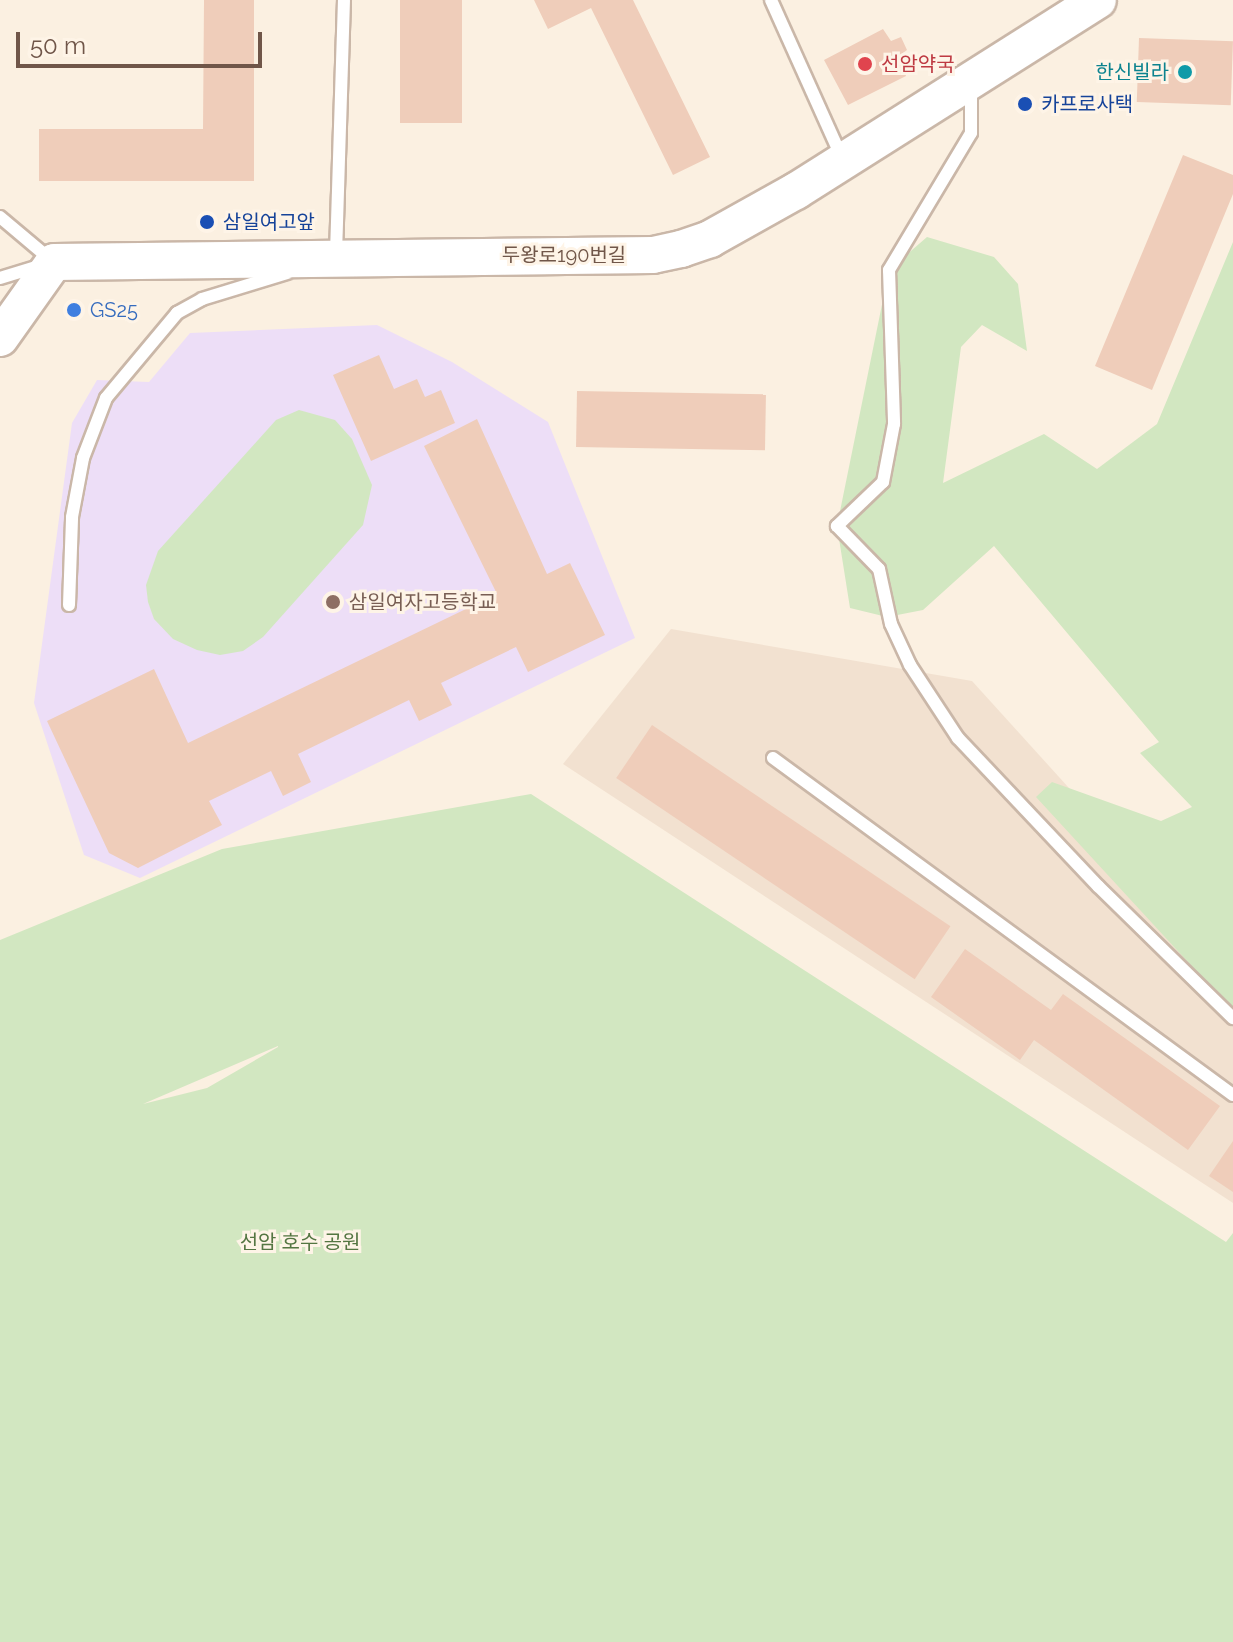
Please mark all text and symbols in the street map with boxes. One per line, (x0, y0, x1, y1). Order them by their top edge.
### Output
scale bar (20, 16, 266, 66)
text: 50 m (30, 31, 86, 60)
place label: 선암약국 (881, 52, 955, 76)
marker: 선암약국 (856, 55, 874, 73)
place label: 한신빌라 (1095, 60, 1169, 84)
marker: 한신빌라 (1176, 63, 1194, 81)
place label: 카프로사택 (1041, 92, 1133, 116)
marker: 카프로사택 (1016, 95, 1034, 113)
place label: 삼일여고앞 (223, 210, 315, 234)
marker: 삼일여고앞 (198, 213, 216, 231)
street label: 두왕로190번길 (502, 243, 626, 267)
place label: GS25 (90, 298, 138, 322)
marker: GS25 (65, 301, 83, 319)
place label: 삼일여자고등학교 (349, 590, 496, 614)
marker: 삼일여자고등학교 (324, 593, 342, 611)
park label: 선암 호수 공원 (240, 1230, 360, 1254)

